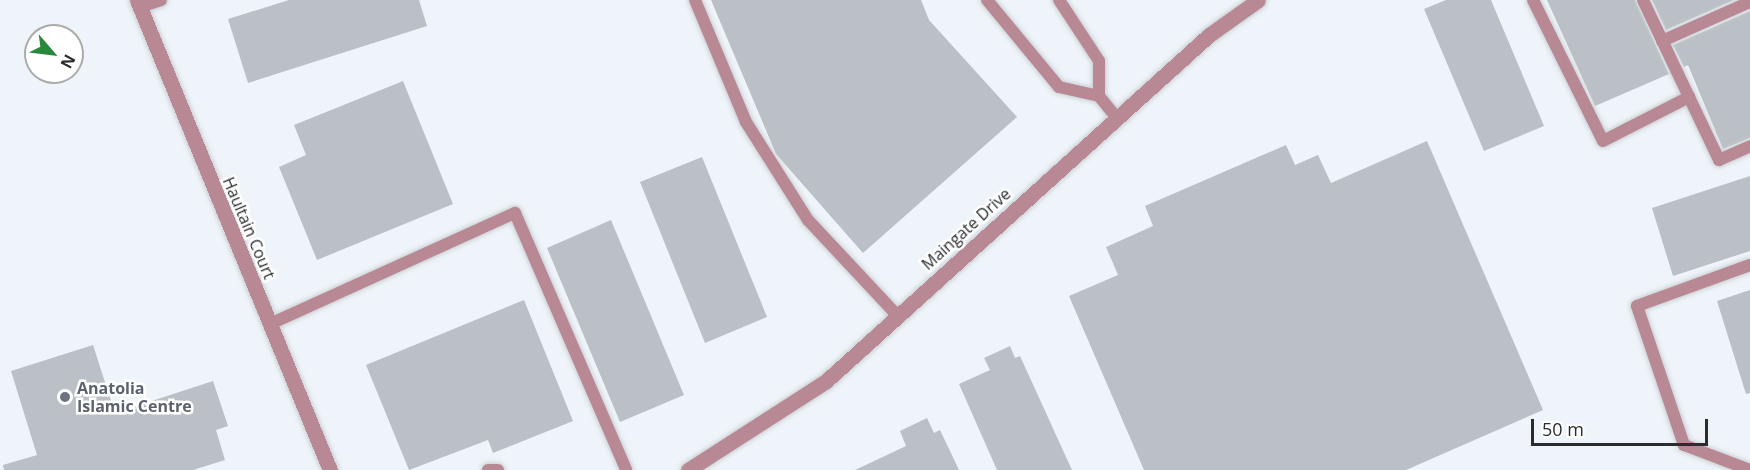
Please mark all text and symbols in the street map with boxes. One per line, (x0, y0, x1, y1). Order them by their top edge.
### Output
north arrow (24, 24, 84, 84)
text: N (55, 51, 81, 72)
street label: Haultain Court (219, 174, 279, 282)
street label: Maingate Drive (918, 184, 1014, 274)
place label: Anatolia Islamic Centre (77, 378, 192, 416)
marker: Anatolia Islamic Centre (58, 390, 72, 404)
scale bar (1534, 407, 1711, 445)
text: 50 m (1542, 417, 1584, 441)

